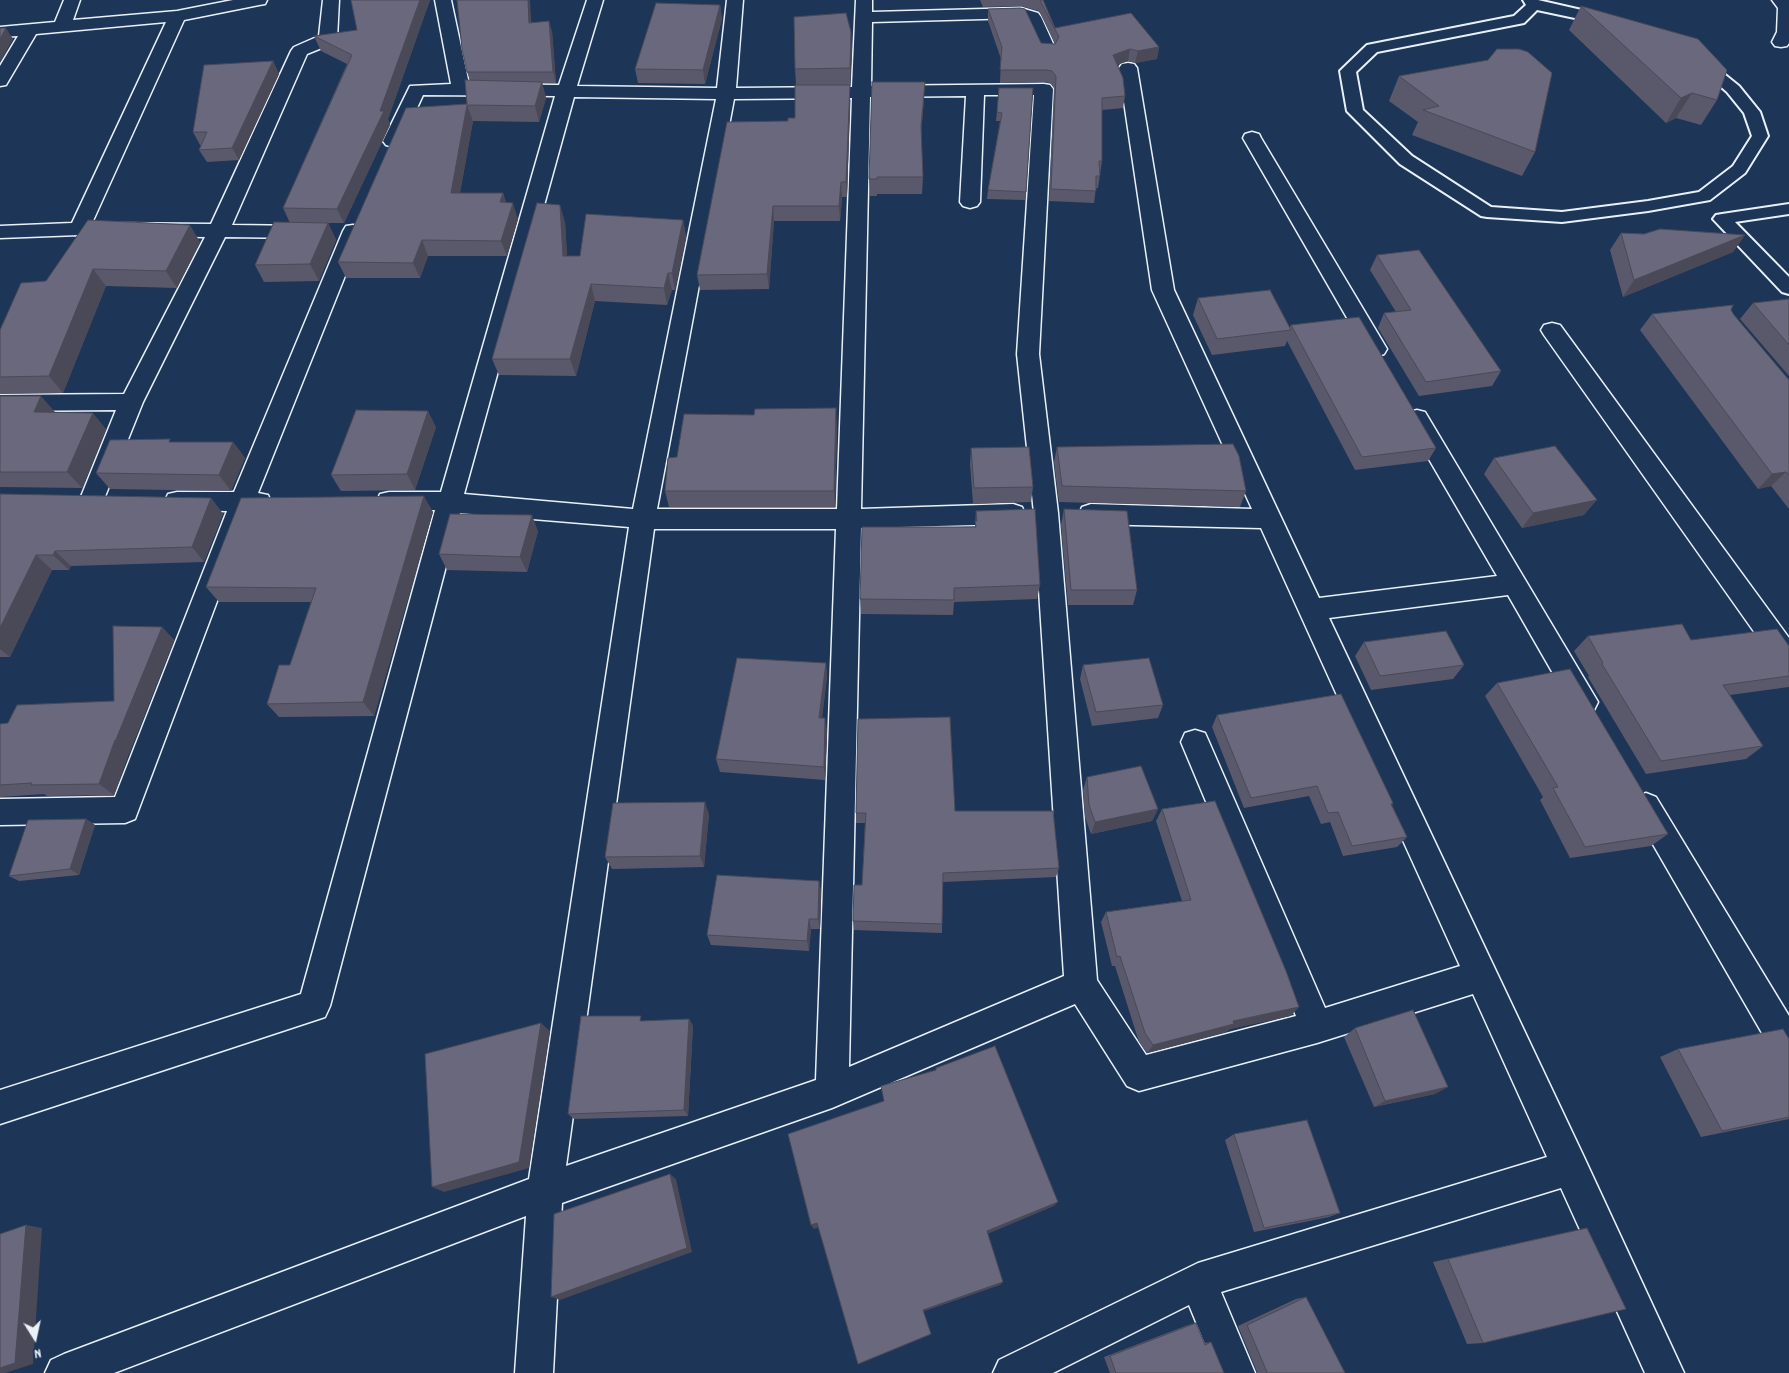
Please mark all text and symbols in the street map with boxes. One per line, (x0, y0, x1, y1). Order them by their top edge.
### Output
north arrow (10, 1313, 60, 1363)
text: N (32, 1342, 43, 1363)

